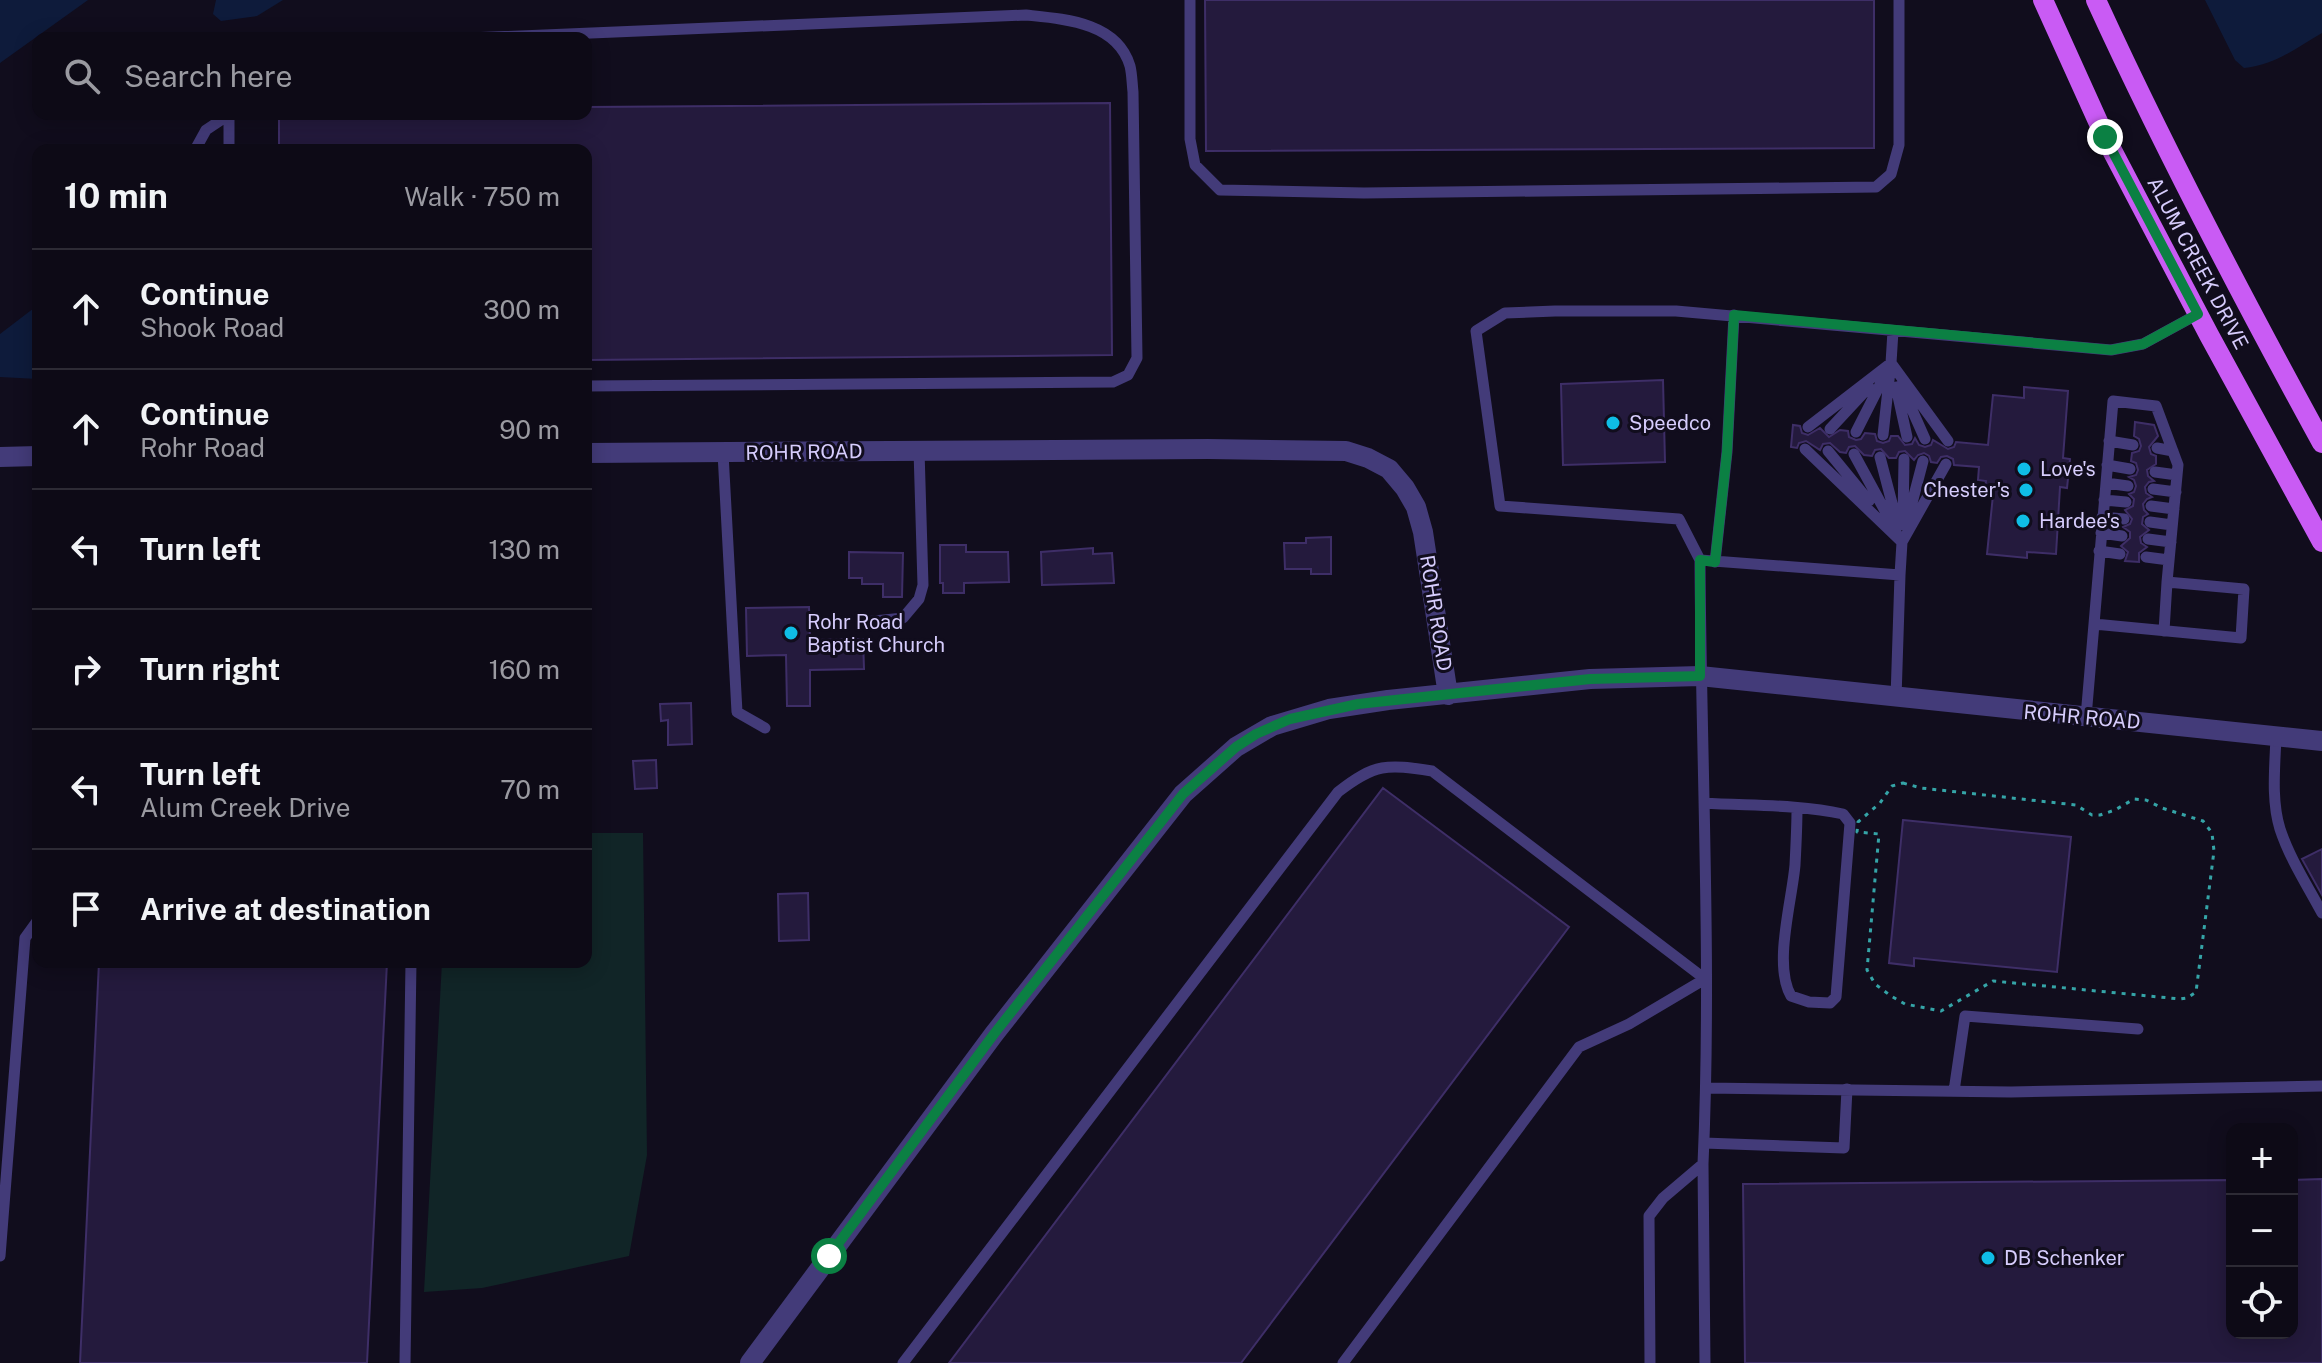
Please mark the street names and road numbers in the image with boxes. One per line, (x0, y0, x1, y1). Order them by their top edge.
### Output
street label: ALUM CREEK DRIVE (2142, 173, 2254, 353)
street label: ROHR ROAD (745, 439, 863, 465)
street label: ROHR ROAD (1415, 553, 1457, 673)
street label: ROHR ROAD (2023, 700, 2141, 734)

